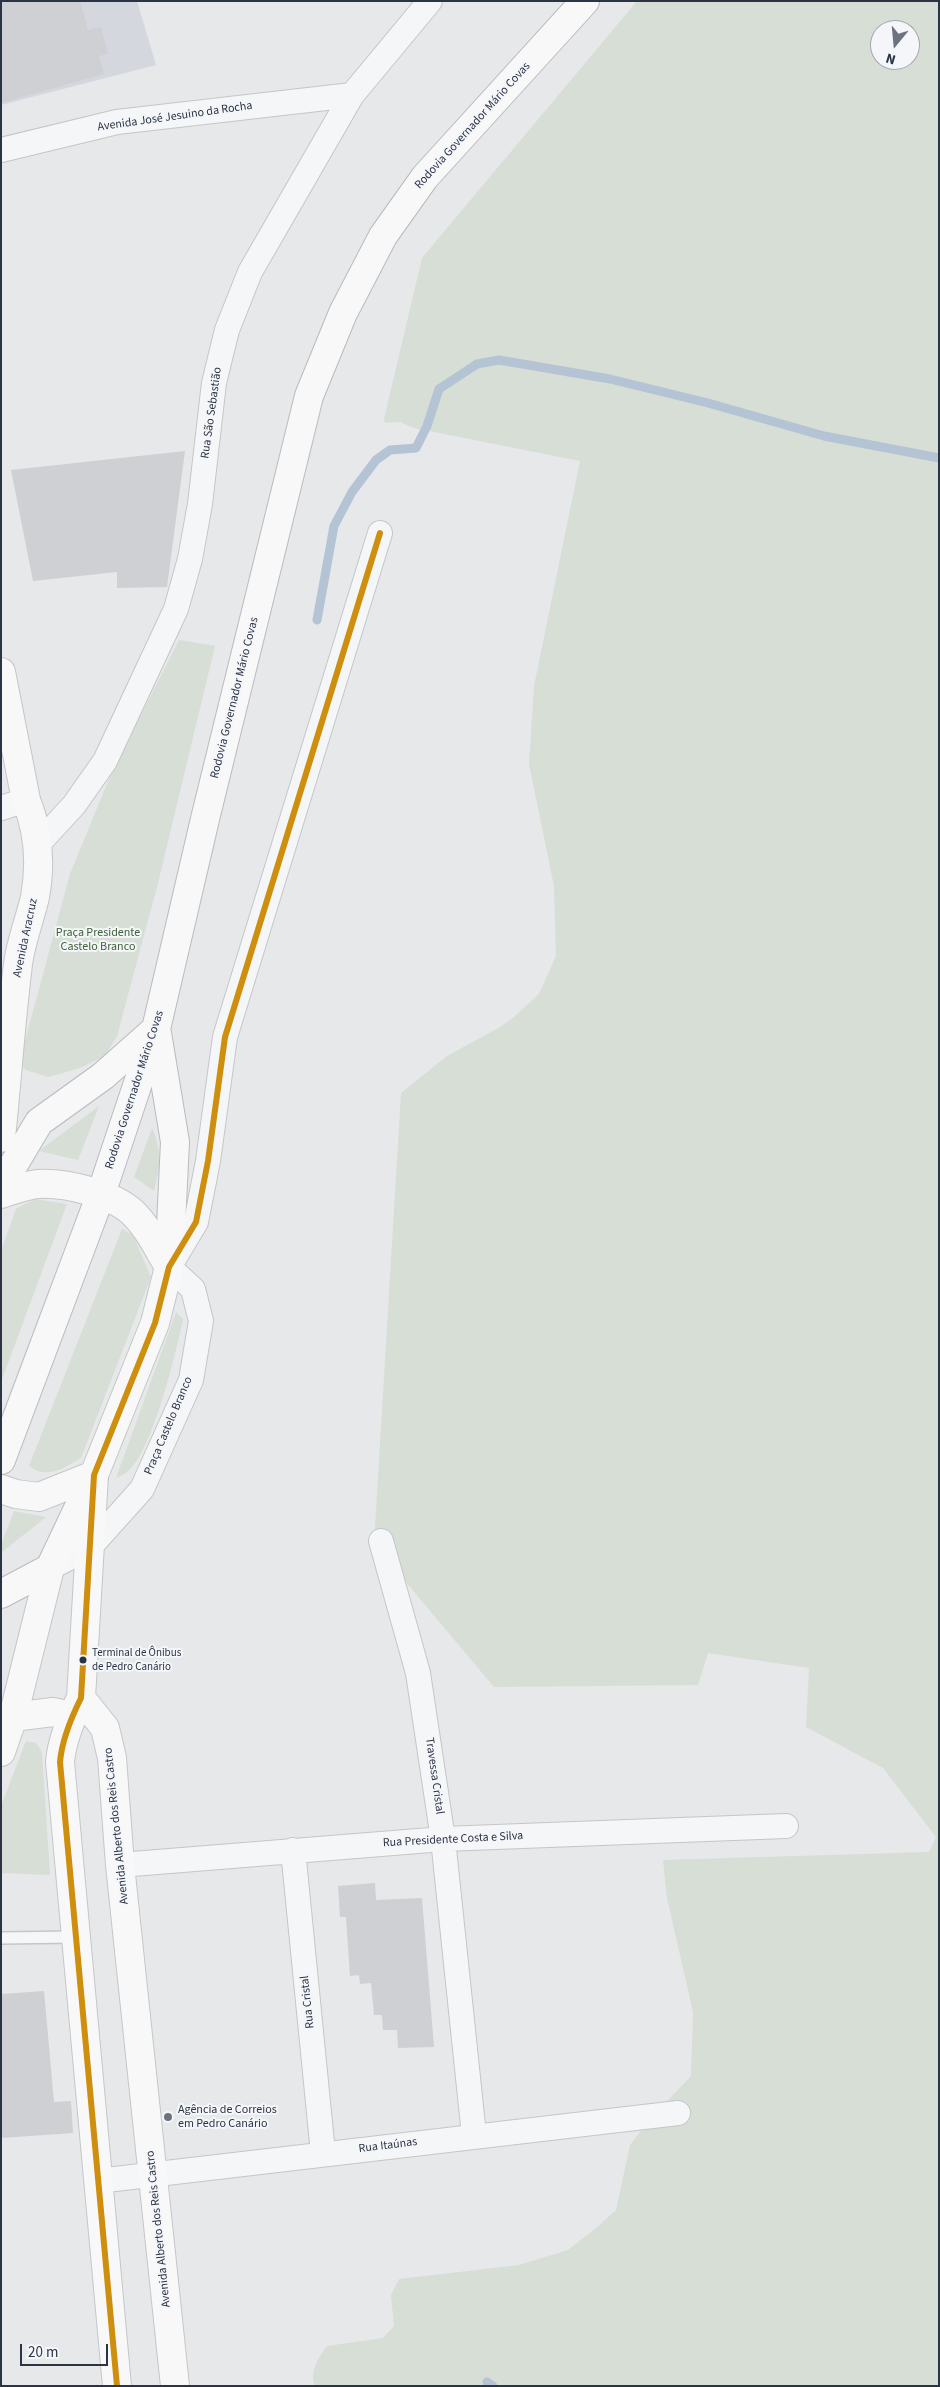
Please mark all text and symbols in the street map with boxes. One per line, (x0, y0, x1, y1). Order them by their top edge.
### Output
north arrow (870, 20, 920, 70)
text: N (884, 47, 898, 69)
street label: Rodovia Governador Mário Covas (412, 60, 534, 192)
street label: Avenida José Jesuino da Rocha (97, 99, 253, 135)
street label: Rua São Sebastião (198, 366, 226, 460)
street label: Rodovia Governador Mário Covas (208, 616, 262, 780)
street label: Avenida Aracruz (11, 897, 41, 979)
park label: Praça Presidente Castelo Branco (56, 926, 140, 954)
street label: Rodovia Governador Mário Covas (103, 1009, 167, 1171)
street label: Praça Castelo Branco (142, 1375, 196, 1477)
place label: Terminal de Ônibus de Pedro Canário (92, 1647, 181, 1673)
marker: Terminal de Ônibus de Pedro Canário (78, 1655, 88, 1665)
street label: Travessa Cristal (421, 1737, 447, 1815)
street label: Avenida Alberto dos Reis Castro (102, 1747, 132, 1905)
street label: Rua Presidente Costa e Silva (382, 1829, 524, 1851)
street label: Rua Cristal (298, 1975, 318, 2029)
place label: Agência de Correios em Pedro Canário (178, 2103, 277, 2131)
marker: Agência de Correios em Pedro Canário (162, 2111, 174, 2123)
street label: Rua Itaúnas (358, 2135, 418, 2157)
street label: Avenida Alberto dos Reis Castro (144, 2150, 174, 2308)
scale bar (22, 2334, 110, 2366)
text: 20 m (28, 2342, 58, 2363)

